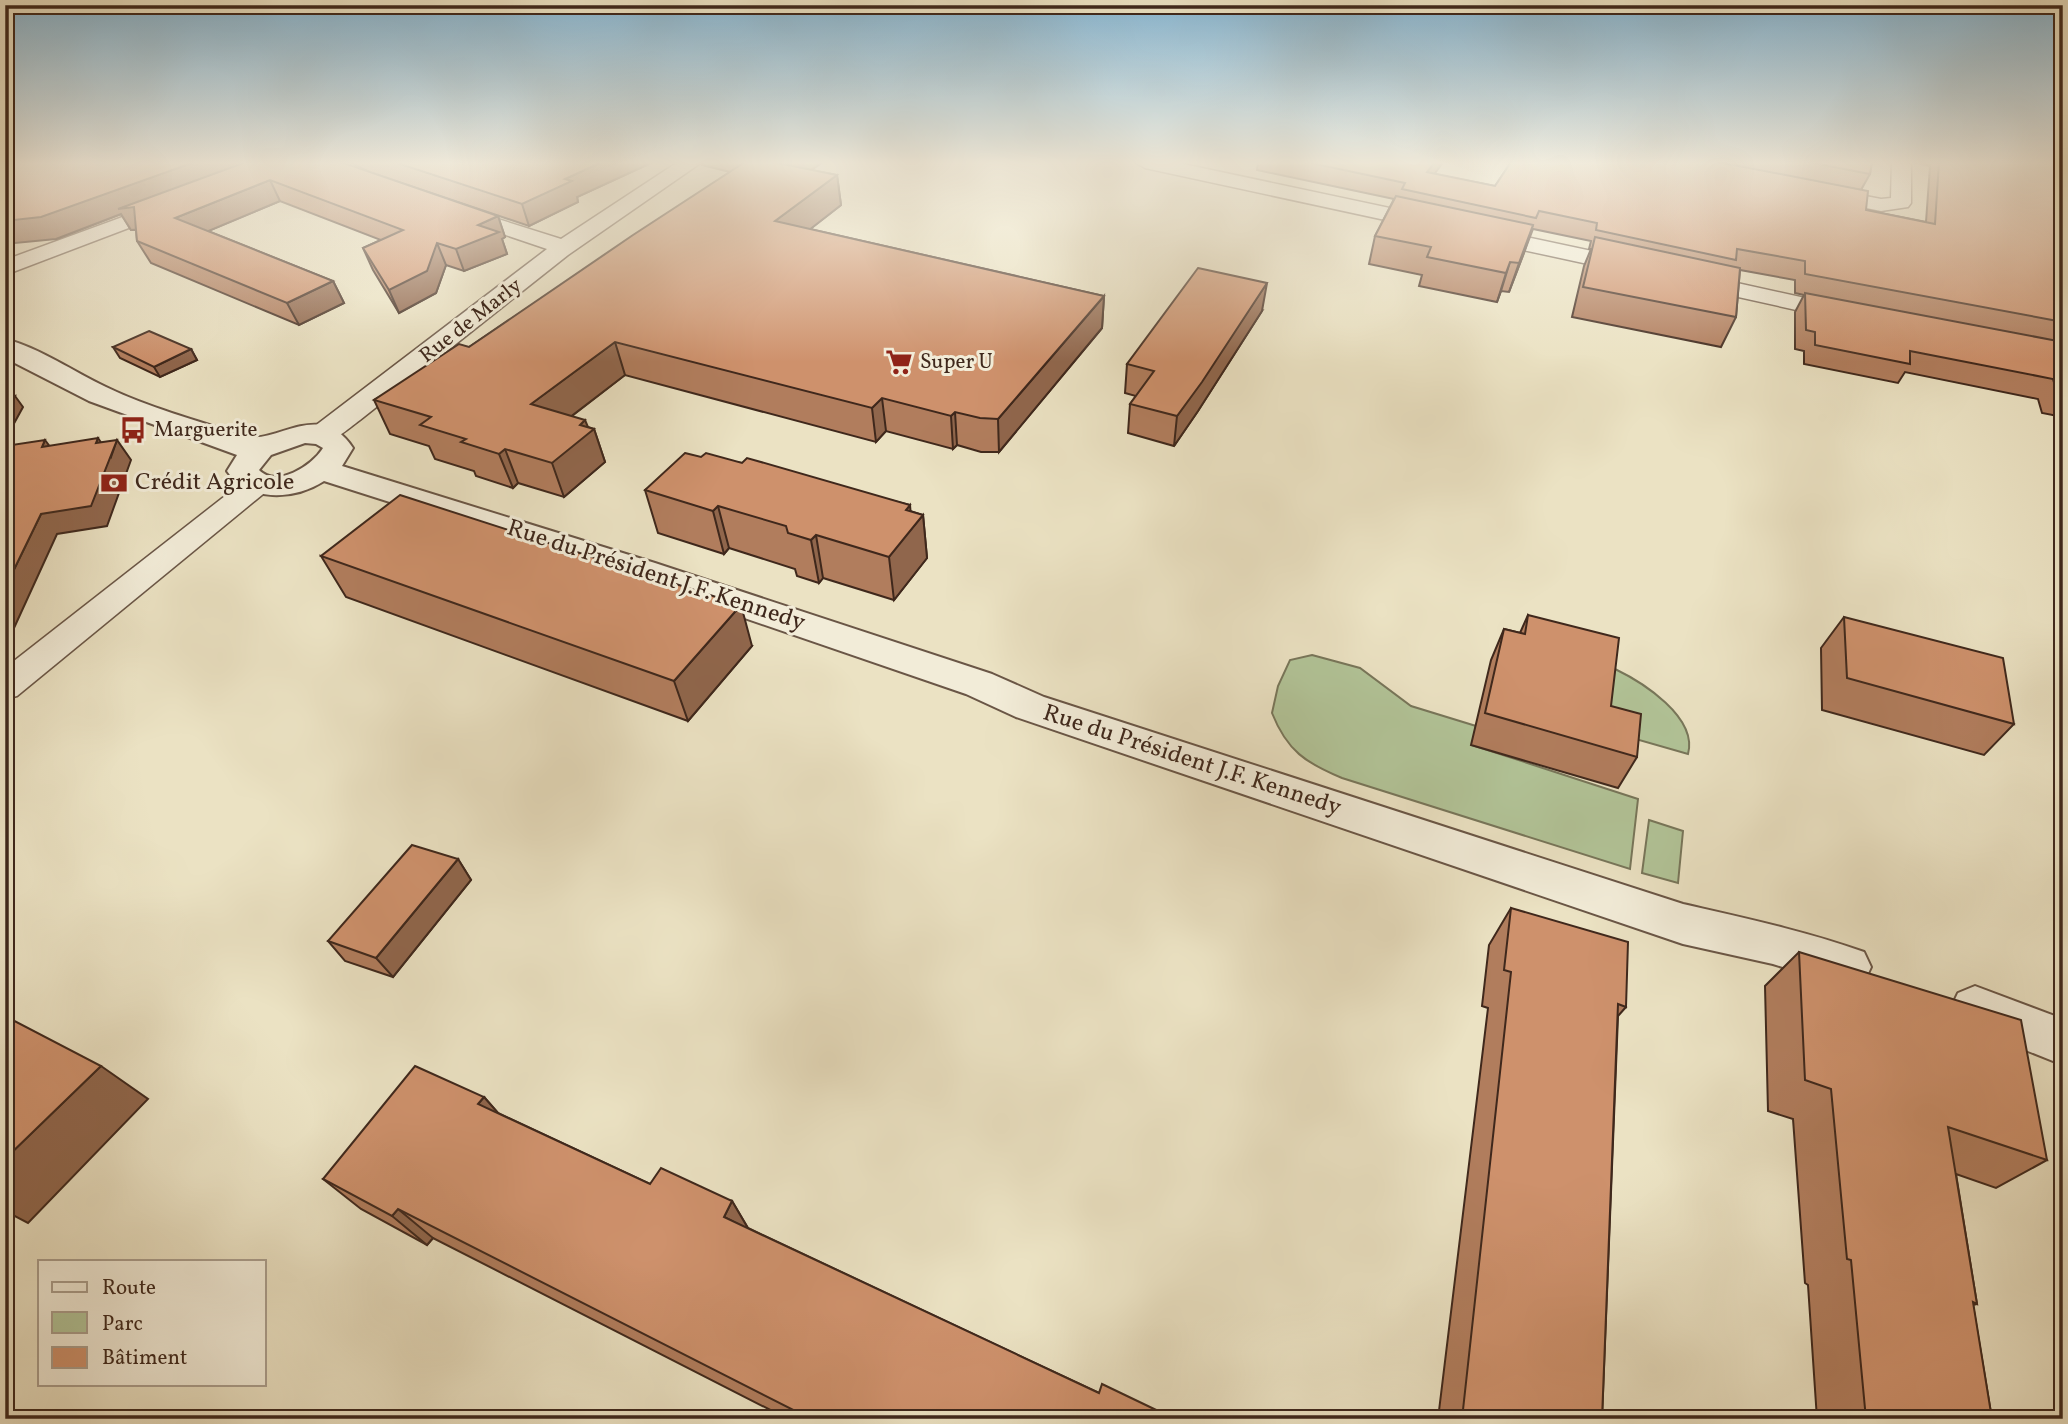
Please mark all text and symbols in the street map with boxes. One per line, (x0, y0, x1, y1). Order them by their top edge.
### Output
street label: Rue de Marly (414, 271, 529, 370)
supermarket icon: Super U (884, 347, 914, 377)
place label: Super U (920, 348, 993, 377)
bus stop icon: Marguerite (118, 415, 148, 445)
place label: Marguerite (154, 416, 258, 445)
place label: Crédit Agricole (135, 466, 294, 500)
bank icon: Crédit Agricole (99, 468, 129, 498)
street label: Rue du Président J.F. Kennedy (502, 512, 810, 640)
street label: Rue du Président J.F. Kennedy (1038, 697, 1346, 825)
legend (38, 1260, 266, 1386)
text: Route (102, 1274, 156, 1303)
text: Parc (102, 1310, 143, 1339)
text: Bâtiment (102, 1344, 187, 1373)

